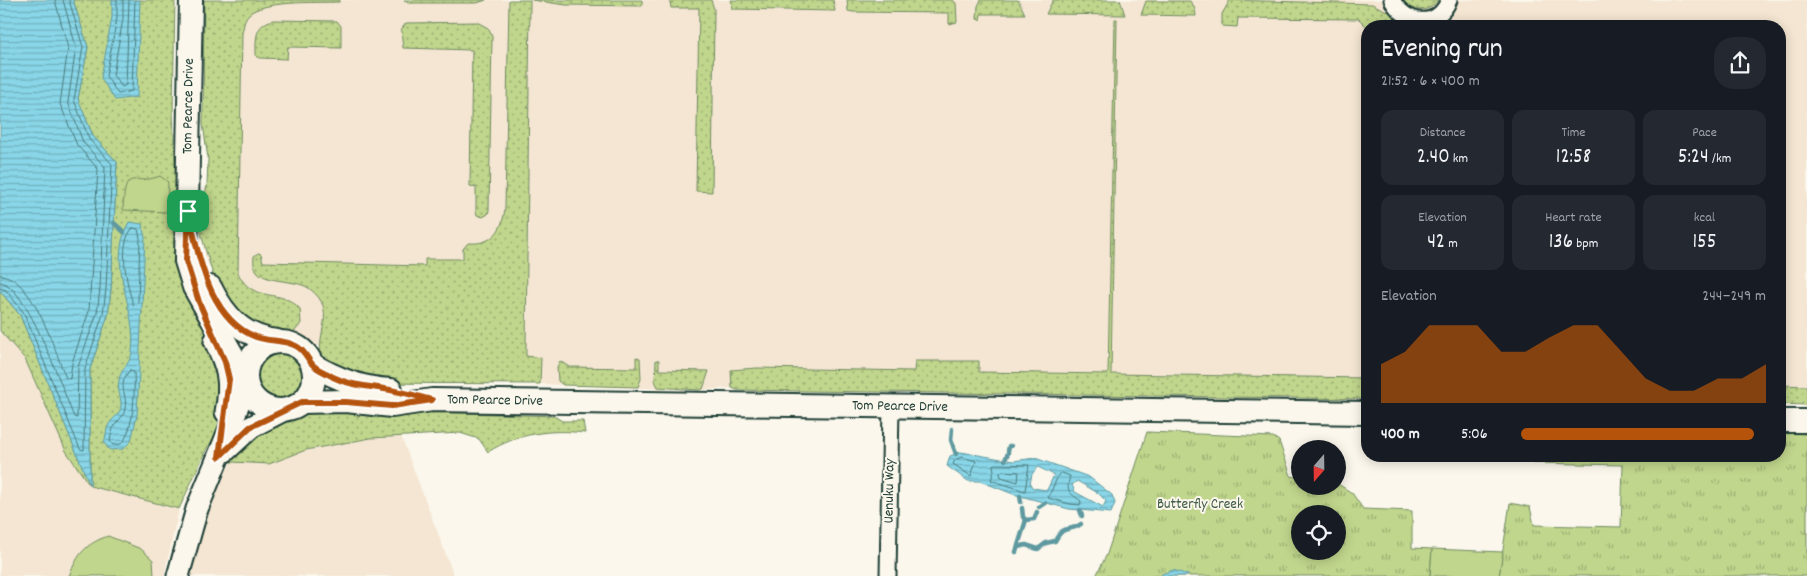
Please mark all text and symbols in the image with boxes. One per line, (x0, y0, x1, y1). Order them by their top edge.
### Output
text: Evening run (1381, 31, 1503, 71)
button: share (1714, 37, 1766, 89)
street label: Tom Pearce Drive (177, 57, 201, 154)
text: 21:52 · 6 × 400 m (1381, 70, 1480, 93)
text: Distance (1420, 123, 1465, 143)
text: Time (1562, 123, 1585, 143)
text: Pace (1692, 123, 1717, 143)
text: 2.40 (1417, 143, 1450, 173)
text: 12:58 (1556, 143, 1591, 173)
text: 5:24 (1678, 143, 1709, 173)
text: km (1450, 149, 1468, 169)
text: /km (1709, 149, 1731, 169)
pin (167, 190, 209, 232)
icon: arrive (174, 197, 202, 225)
text: Elevation (1418, 208, 1467, 228)
text: Heart rate (1545, 208, 1602, 228)
text: kcal (1694, 208, 1715, 228)
text: 42 (1427, 228, 1445, 258)
text: 136 (1549, 228, 1573, 258)
text: 155 (1692, 228, 1717, 258)
text: m (1445, 234, 1458, 254)
text: bpm (1573, 234, 1598, 254)
text: Elevation (1381, 285, 1437, 308)
text: 244–249 m (1702, 285, 1766, 308)
street label: Tom Pearce Drive (447, 389, 544, 413)
street label: Tom Pearce Drive (852, 395, 949, 419)
text: 400 m (1381, 423, 1420, 446)
text: 5:06 (1461, 423, 1488, 446)
north arrow (1291, 440, 1346, 495)
map controls (1291, 440, 1346, 560)
street label: Uenuku Way (878, 457, 902, 524)
park label: Butterfly Creek (1157, 494, 1243, 516)
button: locate (1291, 505, 1346, 560)

